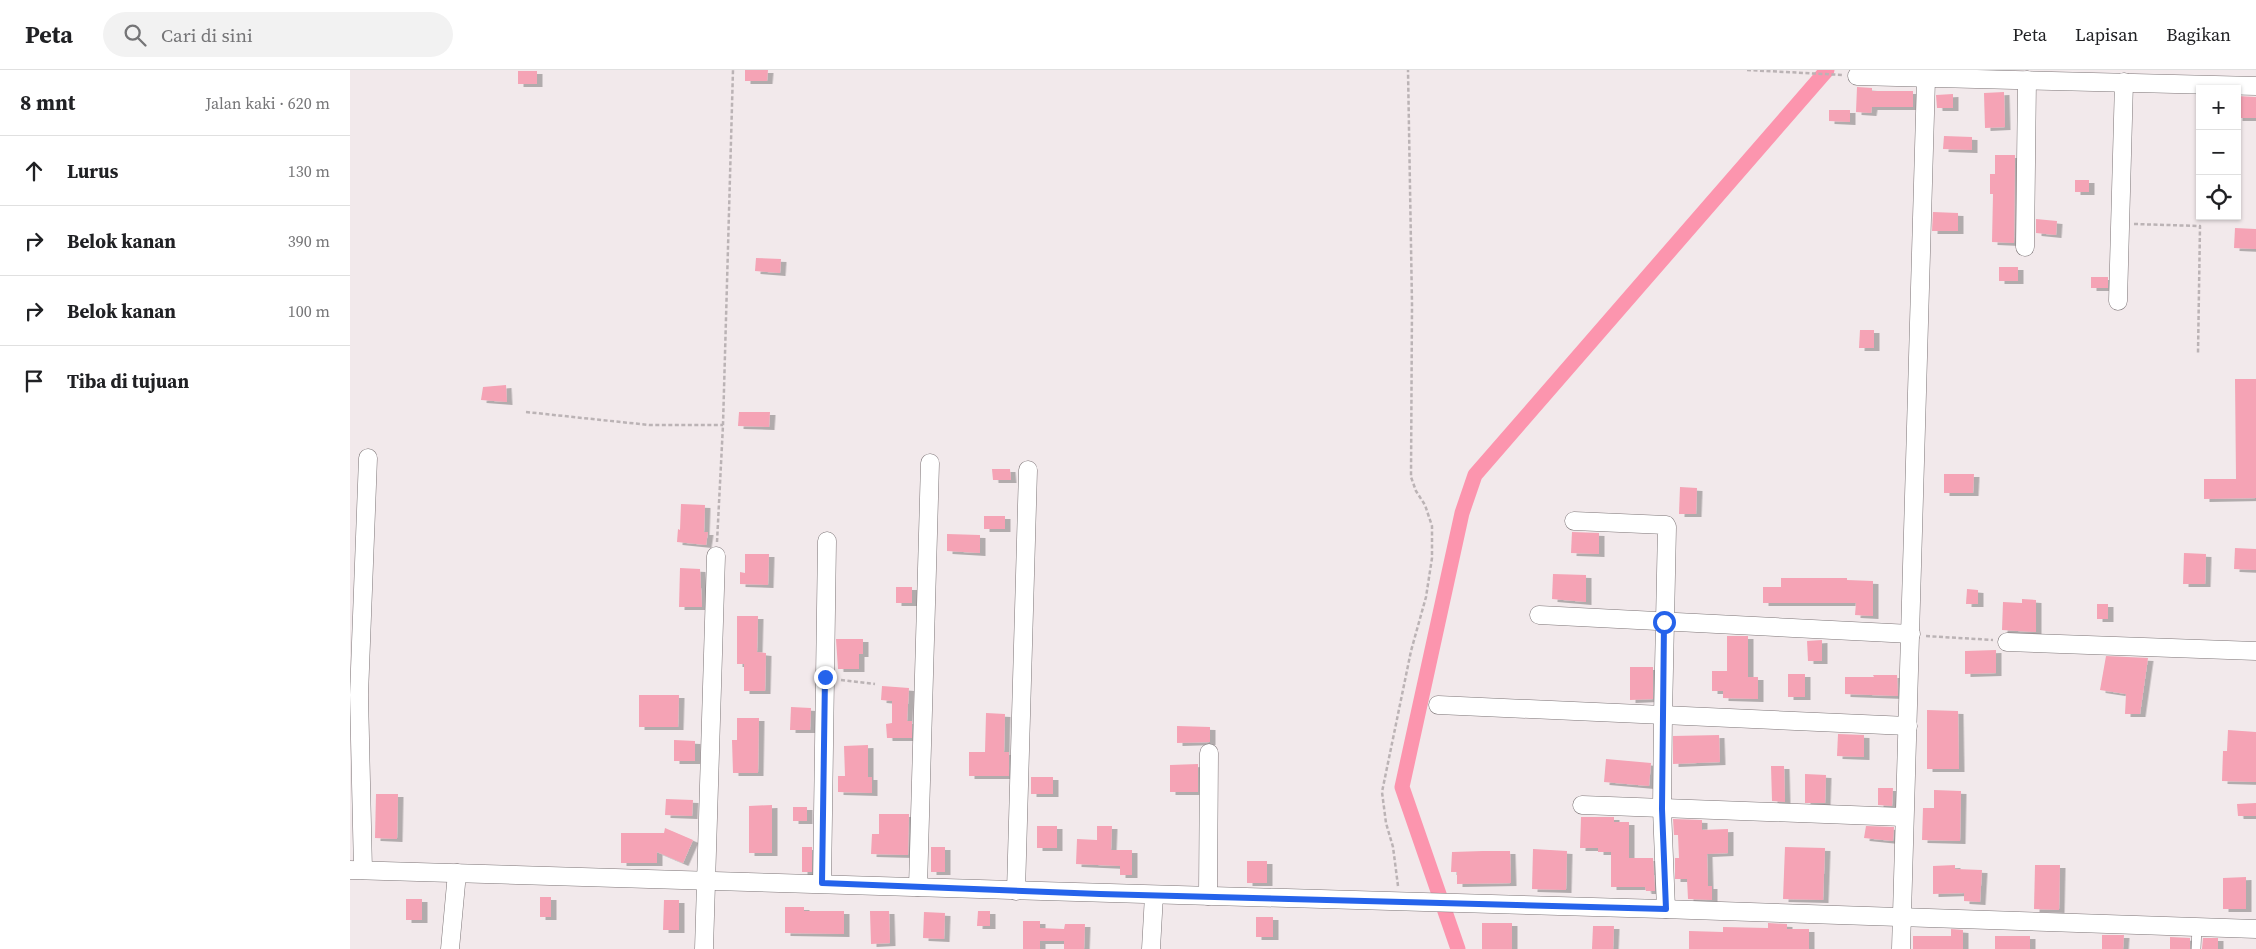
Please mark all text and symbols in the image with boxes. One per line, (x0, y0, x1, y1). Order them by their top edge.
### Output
search box (103, 12, 453, 57)
text: Peta (25, 18, 73, 51)
icon: search (121, 21, 149, 49)
text: Cari di sini (161, 22, 253, 48)
text: Peta (2013, 22, 2047, 47)
text: Lapisan (2075, 22, 2138, 47)
text: Bagikan (2166, 22, 2231, 47)
map controls (2196, 85, 2241, 220)
button: + (2196, 85, 2241, 130)
text: 8 mnt (20, 88, 75, 117)
text: Jalan kaki · 620 m (205, 92, 330, 114)
button: − (2196, 130, 2241, 175)
icon: ahead (20, 157, 48, 185)
text: Lurus (67, 158, 118, 184)
text: 130 m (288, 160, 330, 182)
button: locate (2196, 175, 2241, 220)
icon: right (20, 227, 48, 255)
text: Belok kanan (67, 228, 176, 254)
text: 390 m (288, 230, 330, 252)
icon: right (20, 297, 48, 325)
text: Belok kanan (67, 298, 176, 324)
text: 100 m (288, 300, 330, 322)
icon: arrive (20, 367, 48, 395)
text: Tiba di tujuan (67, 368, 189, 394)
route start (1653, 611, 1676, 634)
route end (814, 666, 837, 689)

